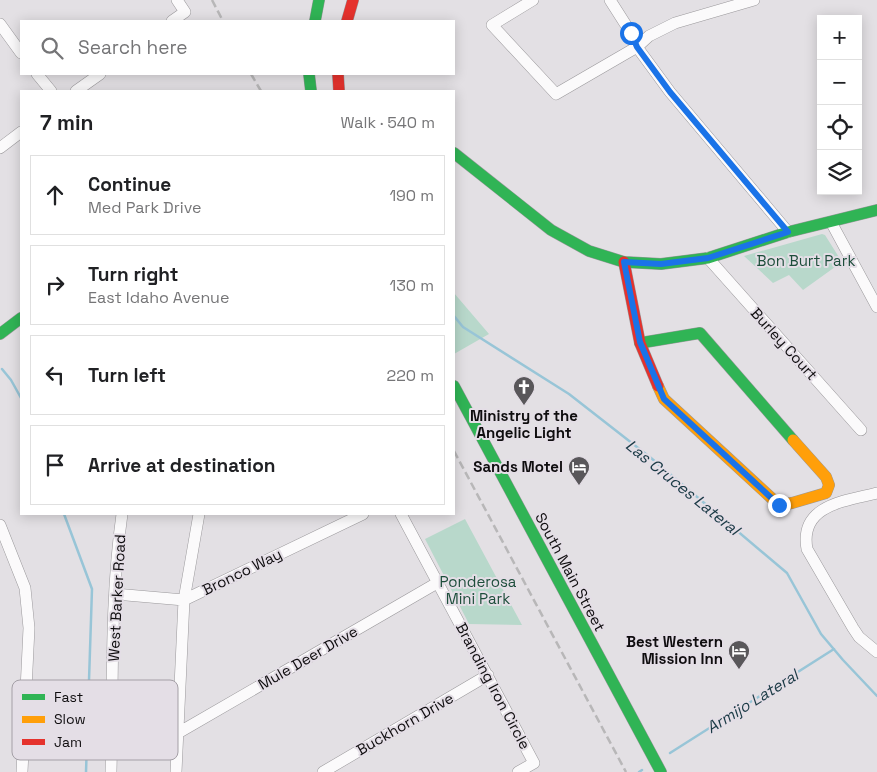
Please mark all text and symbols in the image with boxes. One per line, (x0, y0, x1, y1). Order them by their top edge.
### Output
map controls (817, 15, 862, 195)
button: + (817, 15, 862, 60)
search box (20, 20, 455, 75)
route start (620, 22, 643, 45)
icon: search (38, 34, 66, 62)
text: Search here (78, 35, 188, 60)
button: − (817, 60, 862, 105)
button: locate (817, 105, 862, 150)
text: 7 min (40, 109, 93, 136)
text: Walk · 540 m (341, 112, 435, 133)
button: layers (817, 150, 862, 195)
text: Continue (88, 172, 171, 197)
icon: ahead (41, 181, 69, 209)
text: 190 m (389, 185, 434, 206)
text: Med Park Drive (88, 197, 201, 218)
park label: Bon Burt Park (757, 251, 855, 270)
text: Turn right (88, 262, 178, 287)
icon: right (41, 271, 69, 299)
text: 130 m (390, 275, 434, 296)
text: East Idaho Avenue (88, 287, 229, 308)
street label: Burley Court (747, 304, 822, 384)
icon: left (41, 361, 69, 389)
text: Turn left (88, 363, 166, 388)
text: 220 m (387, 365, 434, 386)
church icon: Ministry of the Angelic Light (512, 375, 536, 406)
place label: Ministry of the Angelic Light (470, 406, 578, 442)
water label: Las Cruces Lateral (621, 435, 746, 541)
icon: arrive (41, 451, 69, 479)
text: Arrive at destination (88, 453, 276, 478)
hotel icon: Sands Motel (567, 455, 591, 486)
place label: Sands Motel (473, 457, 563, 476)
route end (768, 494, 791, 517)
street label: South Main Street (531, 509, 610, 634)
street label: West Barker Road (104, 534, 129, 662)
street label: Bronco Way (199, 544, 285, 599)
park label: Ponderosa Mini Park (440, 572, 517, 608)
street label: Branding Iron Circle (452, 619, 535, 752)
street label: Mule Deer Drive (255, 621, 361, 694)
place label: Best Western Mission Inn (626, 632, 723, 668)
hotel icon: Best Western Mission Inn (727, 639, 751, 670)
water label: Armijo Lateral (702, 664, 804, 738)
legend (12, 680, 178, 760)
text: Fast (54, 688, 83, 706)
street label: Buckhorn Drive (353, 688, 457, 759)
text: Slow (54, 710, 86, 728)
text: Jam (54, 733, 82, 751)

